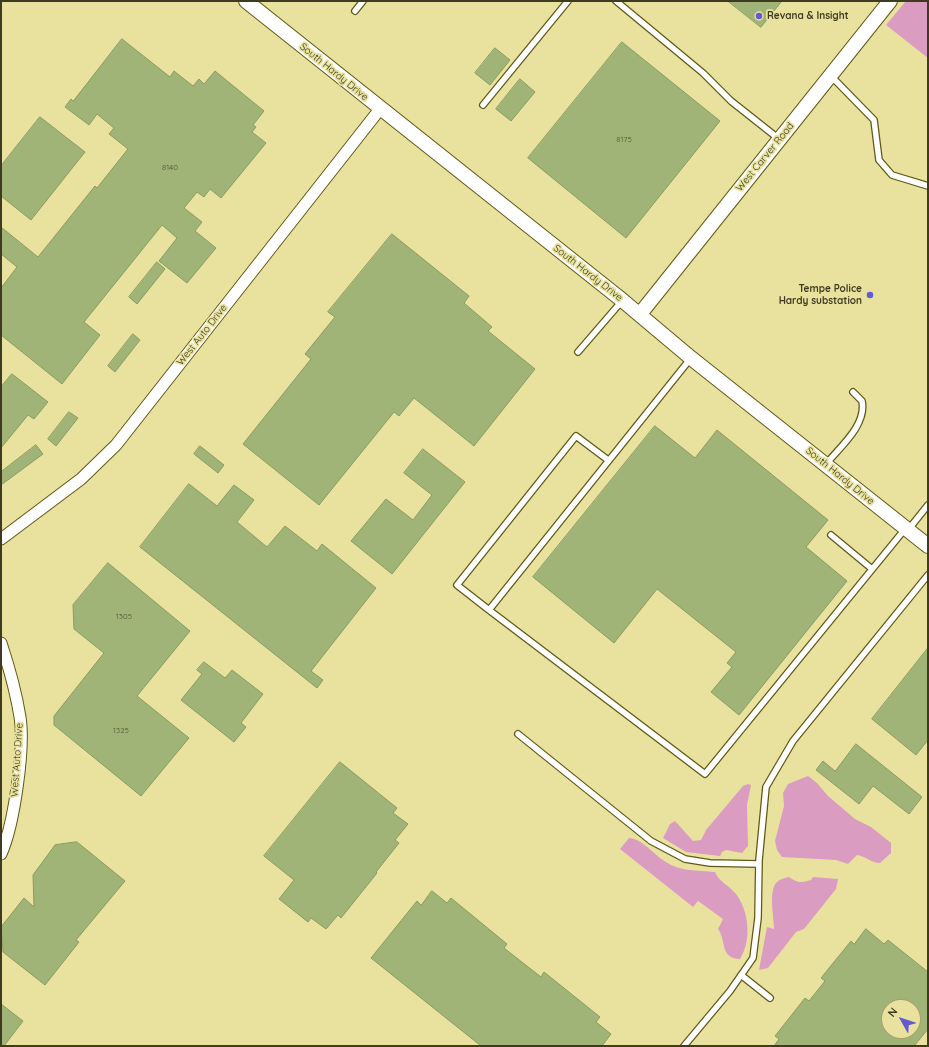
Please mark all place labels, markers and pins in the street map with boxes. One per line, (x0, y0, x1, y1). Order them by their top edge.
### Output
place label: Revana & Insight (767, 10, 849, 22)
marker: Revana & Insight (754, 11, 764, 21)
place label: Tempe Police Hardy substation (779, 283, 862, 306)
marker: Tempe Police Hardy substation (865, 290, 875, 300)

